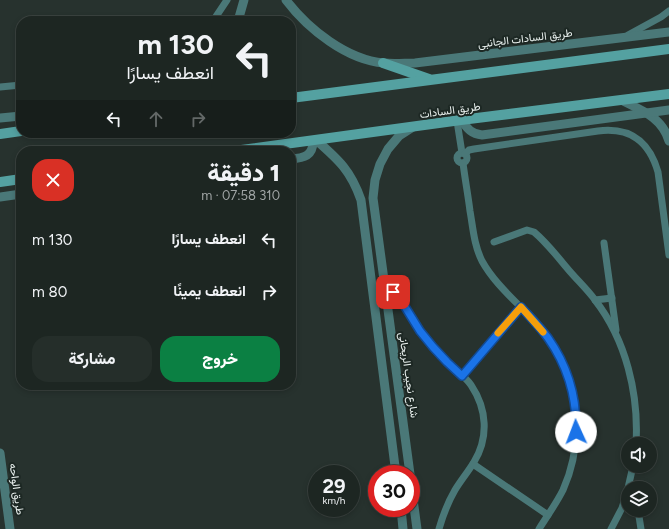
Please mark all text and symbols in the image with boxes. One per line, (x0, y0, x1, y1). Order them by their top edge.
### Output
street label: طريق السادات الجانبى (477, 26, 573, 51)
text: 130 m (137, 27, 214, 61)
icon: left (228, 32, 280, 84)
text: انعطف يسارًا (126, 62, 214, 84)
street label: طريق السادات (419, 100, 481, 121)
icon: left (103, 108, 125, 130)
icon: ahead (145, 108, 167, 130)
icon: right (187, 108, 209, 130)
text: 1 دقيقة (207, 158, 280, 187)
button: close (32, 159, 74, 201)
text: 310 m · 07:58 (201, 188, 280, 203)
icon: left (258, 229, 280, 251)
text: انعطف يسارًا (171, 230, 246, 248)
text: 130 m (32, 231, 72, 249)
pin (376, 275, 410, 309)
icon: right (258, 281, 280, 303)
icon: arrive (382, 281, 404, 303)
text: انعطف يمينًا (173, 282, 246, 300)
text: 80 m (32, 283, 67, 301)
street label: شارع نجيب الريحانى (395, 331, 421, 419)
button: مشاركة (32, 336, 152, 382)
button: خروج (160, 336, 280, 382)
position arrow (555, 411, 597, 453)
map controls (621, 437, 657, 517)
button: sound (621, 437, 657, 473)
street label: طريق الواحه (6, 462, 27, 516)
speed limit sign: 30 (368, 465, 420, 517)
text: 29 (322, 474, 346, 498)
button: layers (621, 481, 657, 517)
text: km/h (323, 494, 345, 507)

